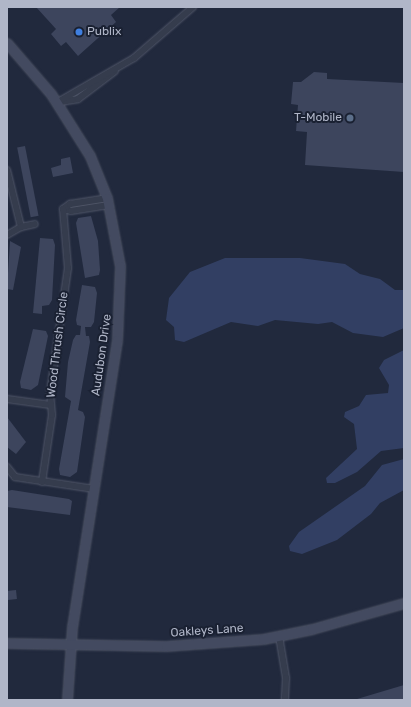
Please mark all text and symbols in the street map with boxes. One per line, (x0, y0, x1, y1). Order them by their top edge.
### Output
place label: Publix (87, 25, 121, 39)
marker: Publix (74, 27, 84, 37)
place label: T-Mobile (294, 111, 342, 125)
marker: T-Mobile (345, 113, 355, 123)
street label: Wood Thrush Circle (44, 291, 72, 399)
street label: Audubon Drive (89, 313, 115, 397)
street label: Oakleys Lane (170, 621, 244, 641)

